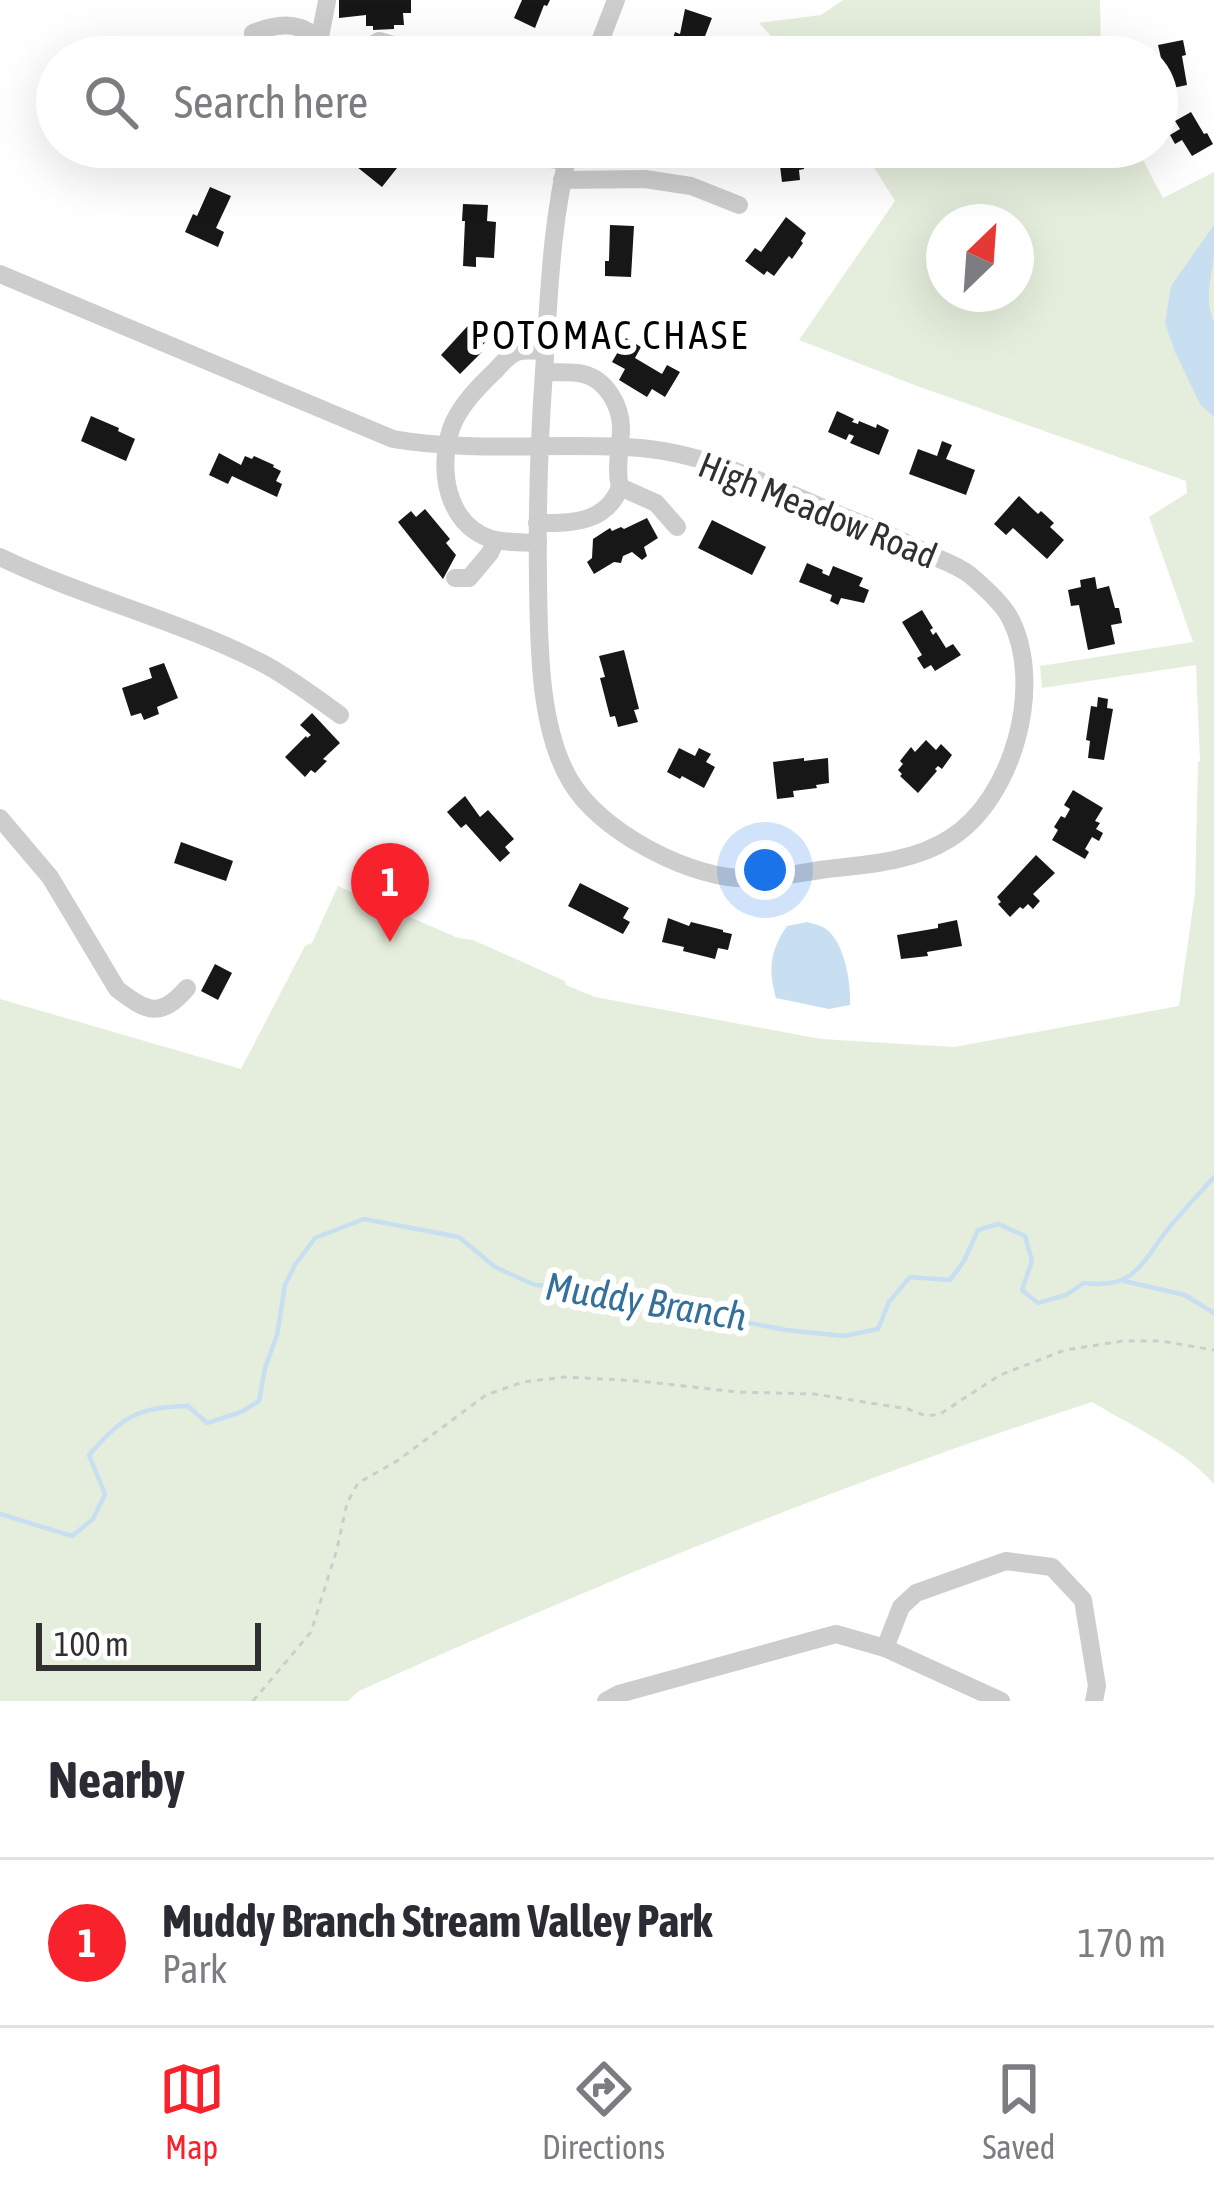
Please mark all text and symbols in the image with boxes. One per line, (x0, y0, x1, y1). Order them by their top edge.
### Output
search box (36, 36, 1178, 168)
icon: search (78, 69, 144, 135)
text: Search here (174, 76, 368, 128)
north arrow (926, 204, 1034, 312)
district label: POTOMAC CHASE (470, 313, 750, 357)
street label: High Meadow Road (693, 443, 943, 577)
your location (735, 840, 795, 900)
pin: 1 (351, 843, 429, 942)
water label: Muddy Branch (543, 1263, 750, 1339)
scale bar (36, 1617, 261, 1670)
text: 100 m (54, 1625, 129, 1663)
text: Nearby (48, 1750, 185, 1809)
text: Muddy Branch Stream Valley Park (162, 1895, 712, 1947)
text: 1 (78, 1921, 96, 1965)
text: 170 m (1078, 1921, 1166, 1965)
text: Park (162, 1947, 227, 1991)
tab: Map (159, 2056, 225, 2166)
tab: Directions (542, 2056, 665, 2166)
tab: Saved (982, 2056, 1055, 2166)

